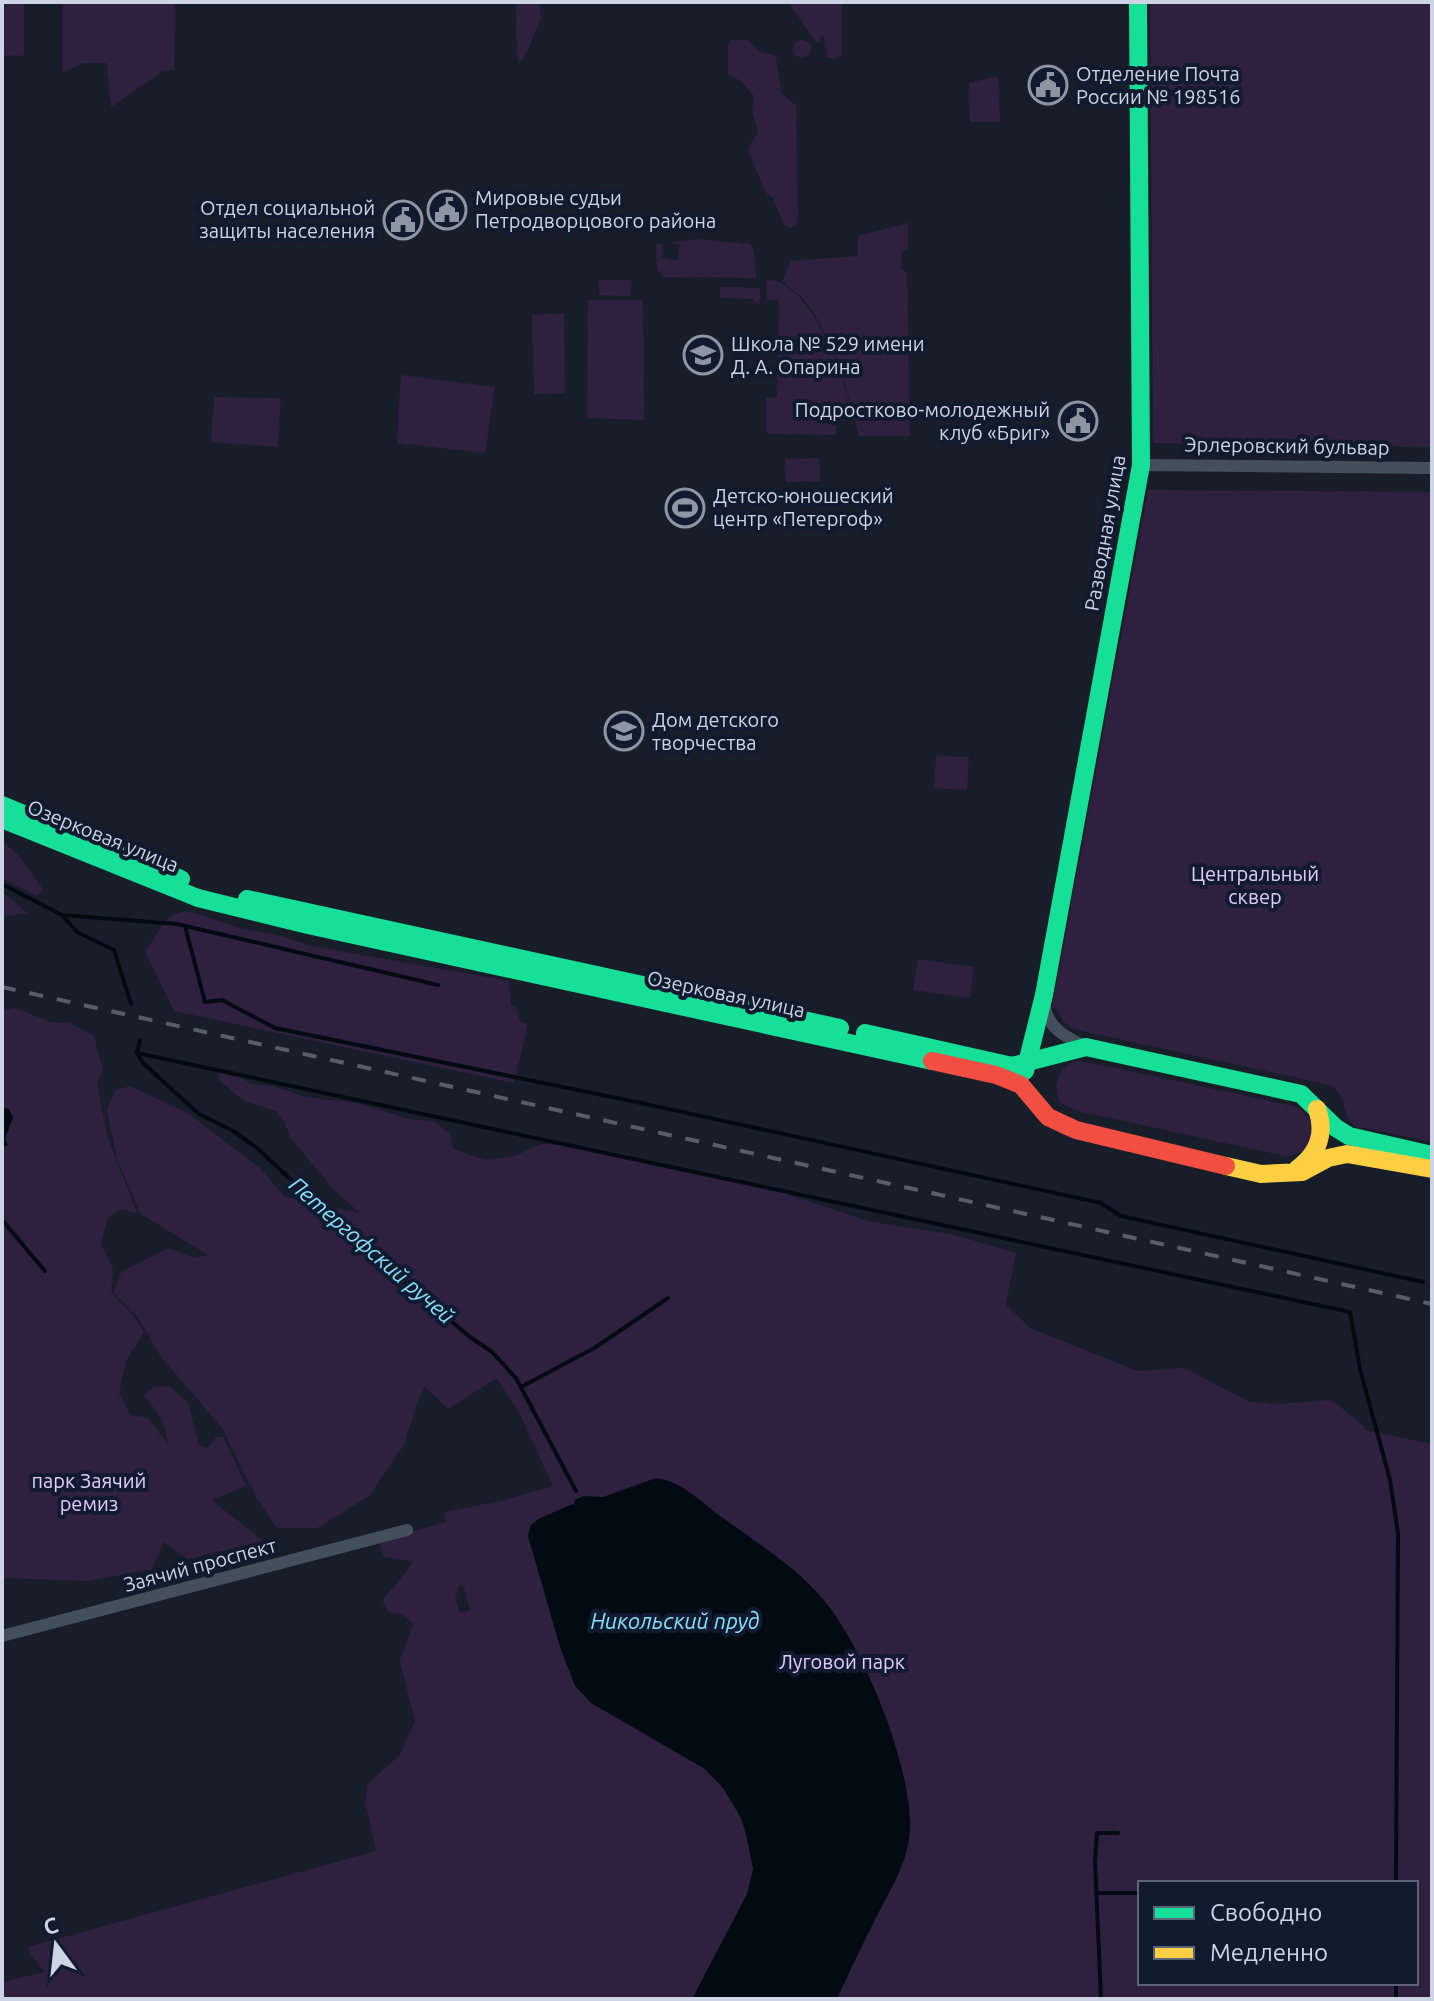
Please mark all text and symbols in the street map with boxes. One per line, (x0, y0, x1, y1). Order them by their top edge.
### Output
place label: Отделение Почта России № 198516 (1076, 62, 1241, 108)
public building icon: Отделение Почта России № 198516 (1027, 64, 1069, 106)
place label: Мировые судьи Петродворцового района (475, 186, 716, 232)
public building icon: Мировые судьи Петродворцового района (426, 189, 468, 231)
place label: Отдел социальной защиты населения (199, 196, 375, 242)
public building icon: Отдел социальной защиты населения (382, 199, 424, 241)
place label: Школа № 529 имени Д. А. Опарина (731, 332, 925, 378)
school or university icon: Школа № 529 имени Д. А. Опарина (682, 334, 724, 376)
place label: Подростково-молодежный клуб «Бриг» (795, 398, 1050, 444)
public building icon: Подростково-молодежный клуб «Бриг» (1057, 400, 1099, 442)
street label: Эрлеровский бульвар (1184, 432, 1390, 459)
street label: Разводная улица (1079, 453, 1130, 613)
place label: Детско-юношеский центр «Петергоф» (713, 484, 894, 530)
sports icon: Детско-юношеский центр «Петергоф» (664, 487, 706, 529)
place label: Дом детского творчества (652, 708, 779, 754)
school or university icon: Дом детского творчества (603, 710, 645, 752)
street label: Озерковая улица (24, 795, 182, 876)
park label: Центральный сквер (1191, 862, 1319, 908)
street label: Озерковая улица (645, 966, 807, 1021)
water label: Петергофский ручей (285, 1171, 460, 1328)
park label: парк Заячий ремиз (32, 1469, 146, 1515)
street label: Заячий проспект (121, 1533, 279, 1596)
water label: Никольский пруд (590, 1608, 760, 1633)
park label: Луговой парк (779, 1650, 905, 1673)
legend (1138, 1881, 1418, 1985)
text: Свободно (1210, 1899, 1322, 1926)
north arrow (16, 1905, 96, 1985)
text: С (41, 1911, 61, 1939)
text: Медленно (1210, 1939, 1328, 1966)

